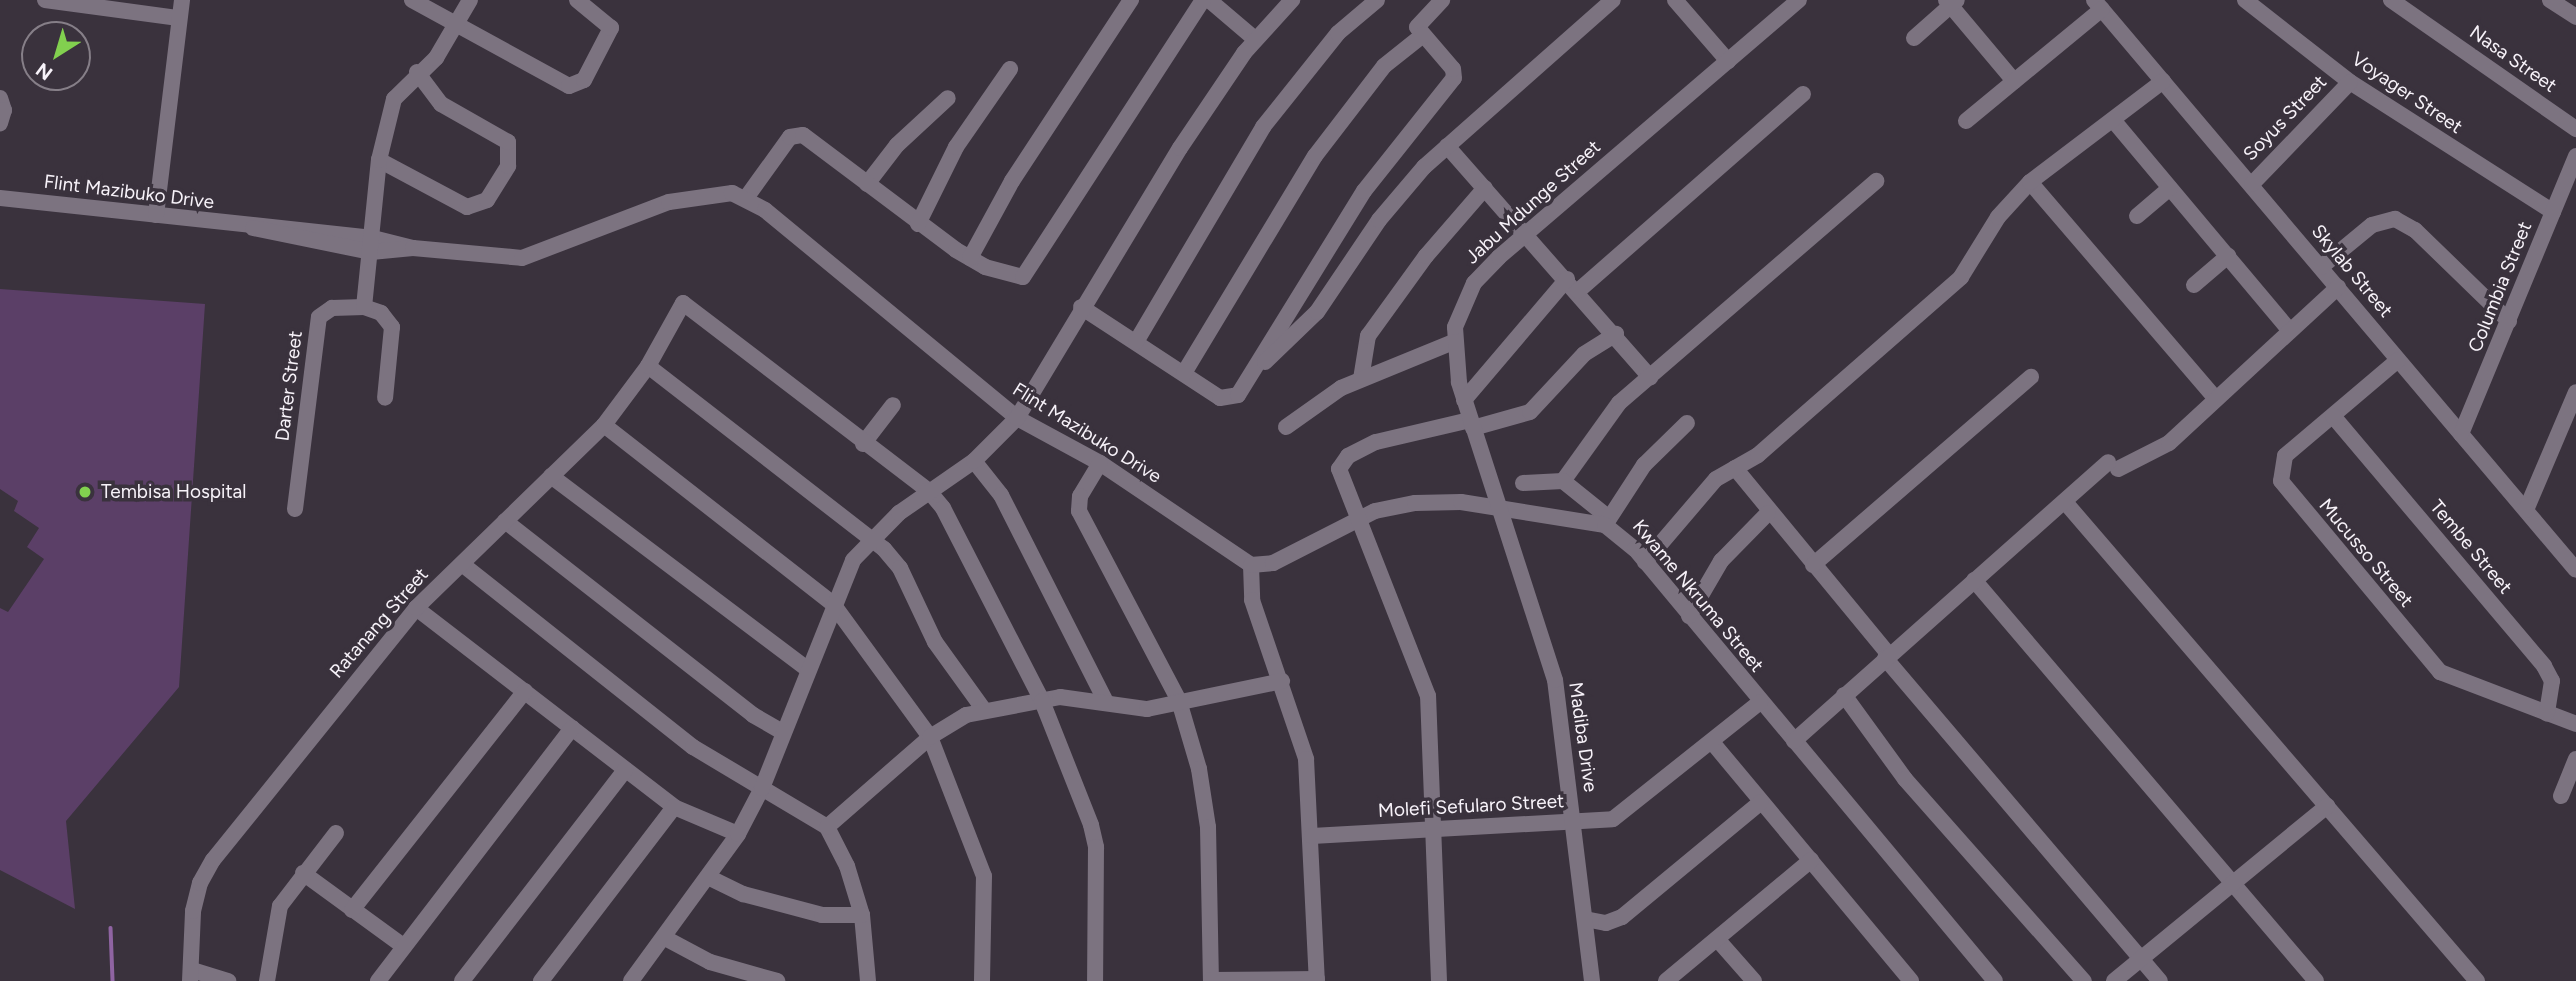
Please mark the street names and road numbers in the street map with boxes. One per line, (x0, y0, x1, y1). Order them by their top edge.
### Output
street label: Nasa Street (2465, 21, 2561, 97)
street label: Voyager Street (2347, 48, 2467, 138)
street label: Soyus Street (2239, 71, 2331, 165)
street label: Jabu Mdunge Street (1461, 135, 1605, 269)
street label: Flint Mazibuko Drive (43, 170, 215, 214)
street label: Columbia Street (2463, 218, 2537, 356)
street label: Skylab Street (2307, 220, 2397, 322)
street label: Darter Street (271, 330, 307, 442)
street label: Flint Mazibuko Drive (1008, 378, 1166, 488)
street label: Mucusso Street (2314, 494, 2418, 612)
street label: Tembe Street (2425, 496, 2517, 598)
street label: Kwame Nkruma Street (1628, 515, 1768, 677)
street label: Ratanang Street (325, 563, 433, 683)
street label: Madiba Drive (1564, 681, 1602, 793)
street label: Molefi Sefularo Street (1377, 790, 1565, 822)

